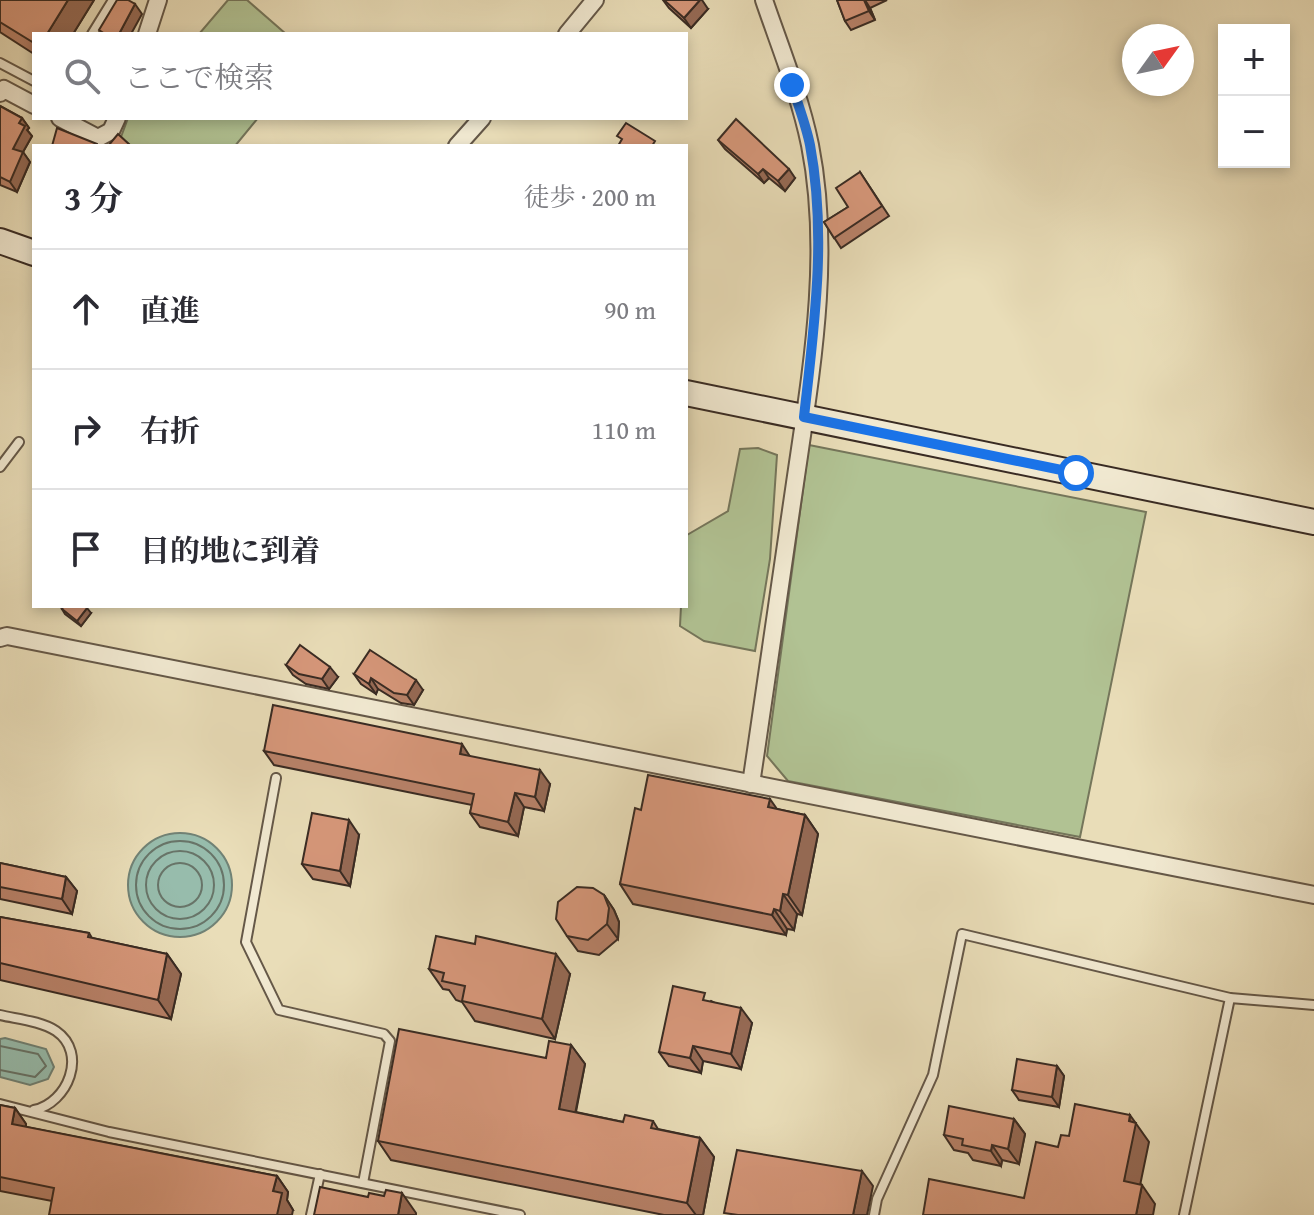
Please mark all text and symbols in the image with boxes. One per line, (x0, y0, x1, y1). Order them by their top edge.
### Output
north arrow (1122, 24, 1194, 96)
map controls (1218, 24, 1290, 168)
button: + (1218, 24, 1290, 96)
search box (32, 32, 688, 120)
icon: search (60, 54, 104, 98)
text: ここで検索 (124, 55, 274, 99)
route end (774, 67, 810, 103)
button: − (1218, 96, 1290, 168)
text: 3 分 (64, 173, 123, 222)
text: 徒歩 · 200 m (524, 177, 656, 216)
icon: ahead (64, 287, 108, 331)
text: 直進 (140, 288, 200, 332)
text: 90 m (604, 290, 656, 329)
icon: right (64, 407, 108, 451)
text: 右折 (140, 408, 200, 452)
text: 110 m (591, 410, 656, 449)
route start (1058, 455, 1094, 491)
icon: arrive (64, 527, 108, 571)
text: 目的地に到着 (140, 528, 320, 572)

